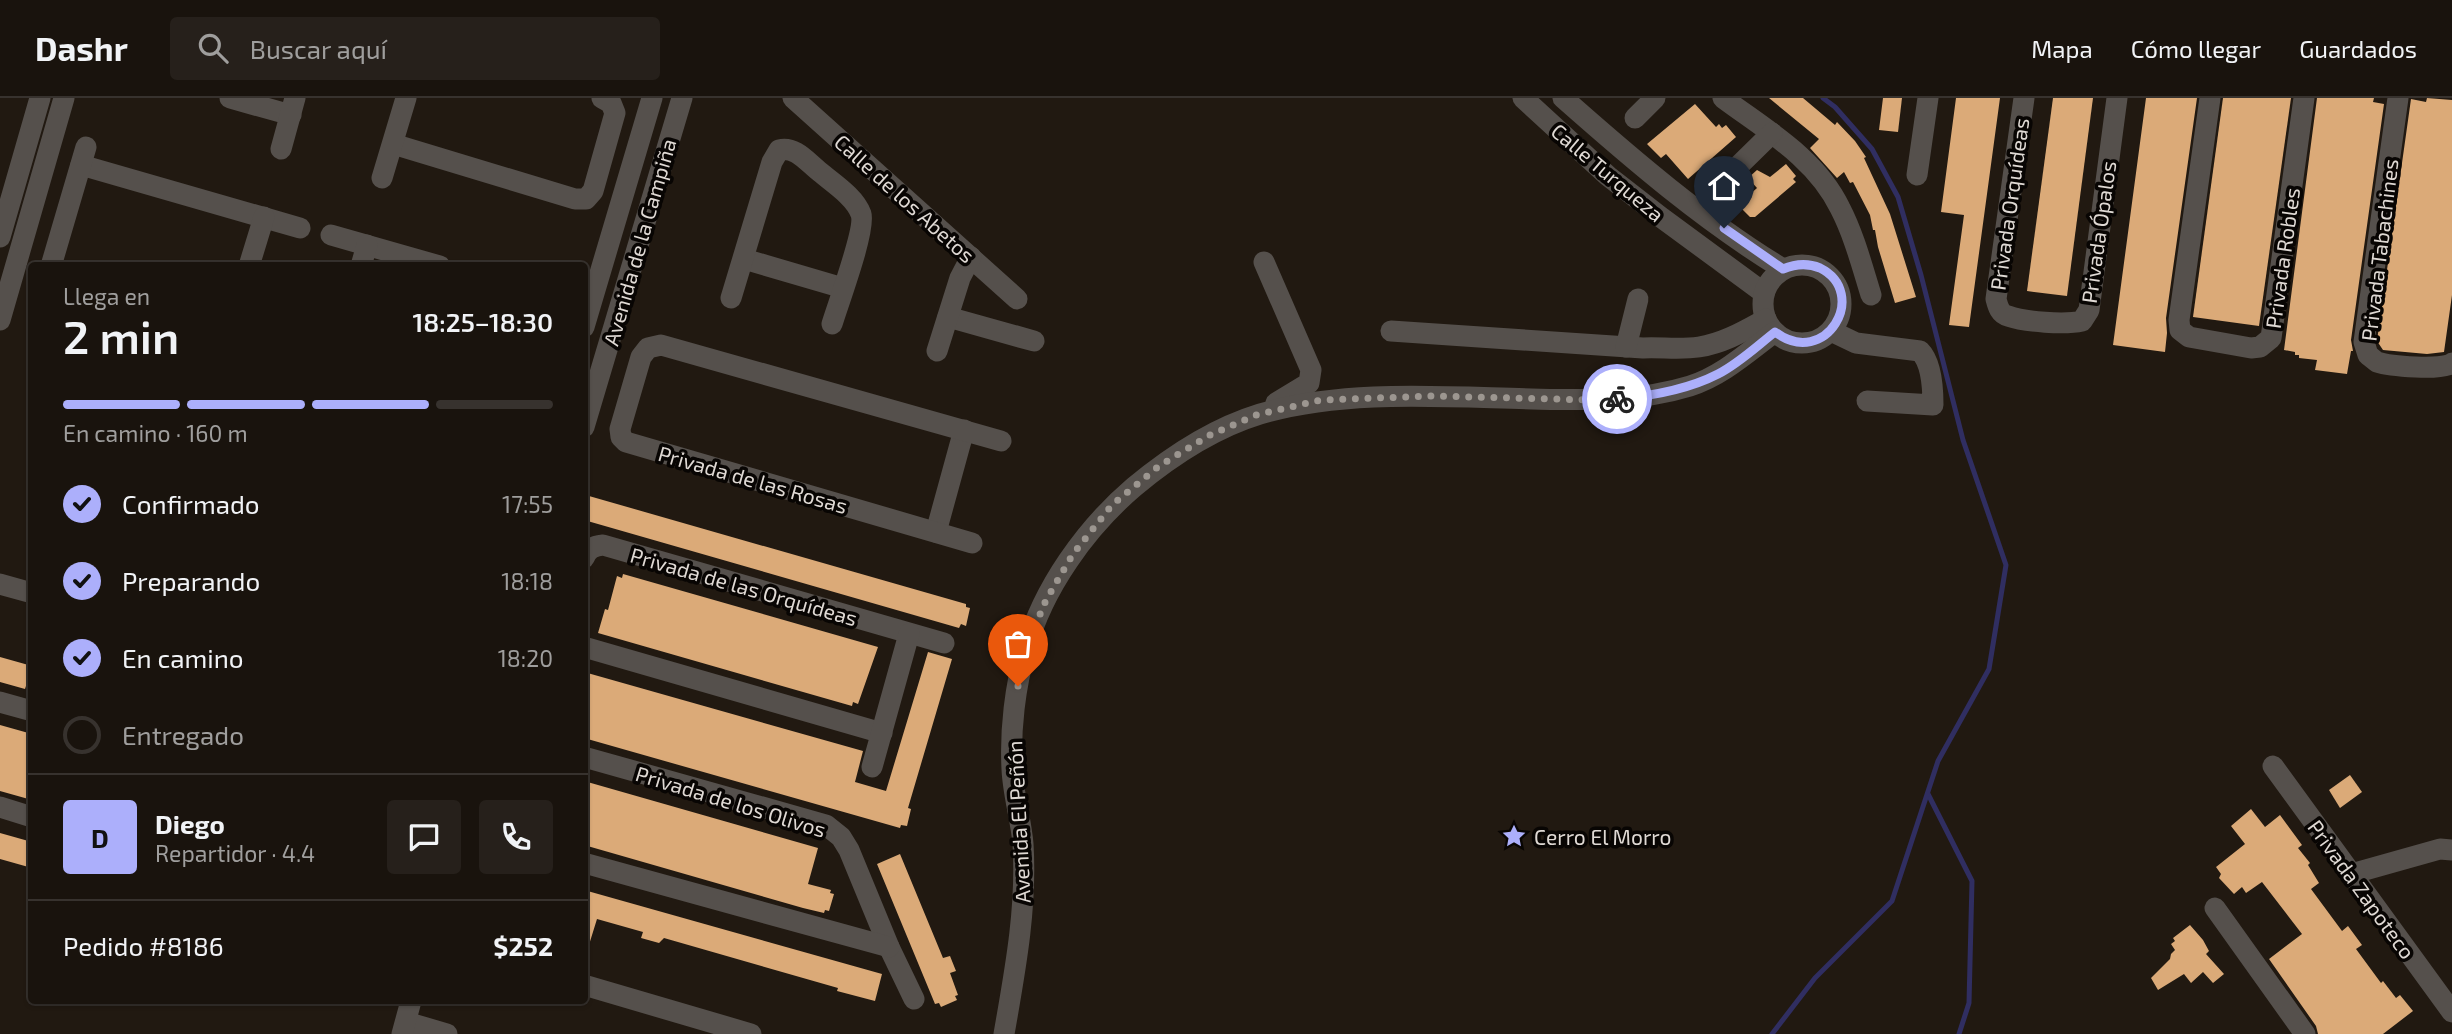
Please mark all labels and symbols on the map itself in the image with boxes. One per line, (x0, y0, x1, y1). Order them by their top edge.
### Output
street label: Privada Orquídeas (1985, 116, 2033, 292)
street label: Calle Turqueza (1547, 118, 1669, 226)
street label: Calle de los Abetos (830, 129, 980, 267)
street label: Avenida de la Campiña (597, 136, 681, 348)
pin (1694, 156, 1754, 228)
street label: Privada Tabachines (2355, 157, 2403, 343)
street label: Privada Ópalos (2076, 159, 2120, 305)
street label: Privada Robles (2260, 186, 2304, 330)
courier (1582, 364, 1652, 434)
street label: Privada de las Rosas (656, 440, 850, 518)
street label: Privada de las Orquídeas (628, 542, 860, 630)
pin (988, 614, 1048, 686)
street label: Avenida El Peñón (1001, 740, 1035, 904)
street label: Privada de los Olivos (633, 760, 829, 842)
street label: Privada Zapoteco (2303, 815, 2421, 963)
place icon: Cerro El Morro (1500, 822, 1528, 850)
place label: Cerro El Morro (1534, 824, 1671, 849)

